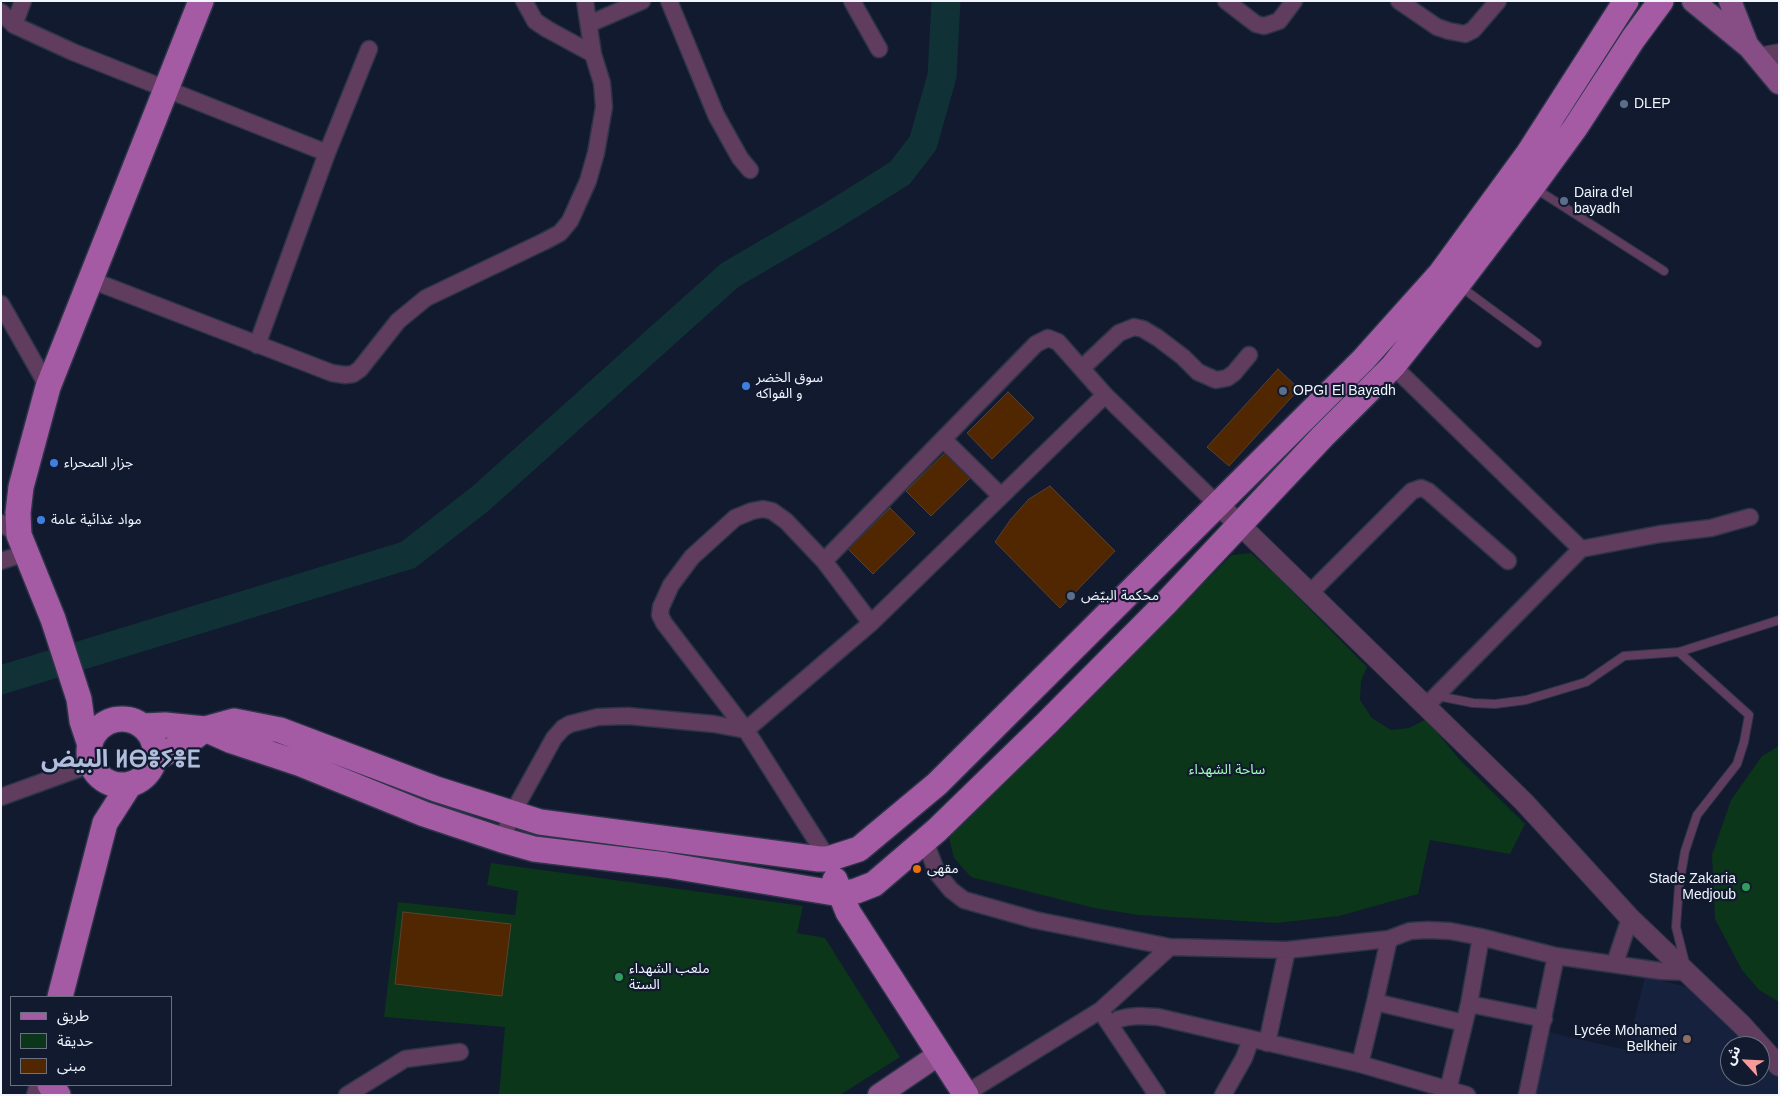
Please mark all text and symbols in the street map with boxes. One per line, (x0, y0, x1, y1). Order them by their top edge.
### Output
place label: DLEP (1634, 96, 1671, 112)
marker: DLEP (1618, 98, 1630, 110)
place label: Daira d'el bayadh (1574, 185, 1633, 218)
marker: Daira d'el bayadh (1558, 195, 1570, 207)
place label: سوق الخضر و الفواكه (756, 370, 823, 402)
marker: سوق الخضر و الفواكه (740, 380, 752, 392)
place label: OPGI El Bayadh (1293, 383, 1396, 399)
marker: OPGI El Bayadh (1277, 385, 1289, 397)
place label: جزار الصحراء (64, 455, 133, 471)
marker: جزار الصحراء (48, 457, 60, 469)
place label: مواد غذائية عامة (51, 512, 142, 528)
marker: مواد غذائية عامة (35, 514, 47, 526)
place label: محكمة البيّض (1081, 588, 1159, 604)
marker: محكمة البيّض (1065, 590, 1077, 602)
district label: البيض ⵍⴱⴻⵢⴻⴹ (41, 746, 201, 774)
park label: ساحة الشهداء (1189, 762, 1265, 778)
place label: مقهى (927, 861, 959, 877)
marker: مقهى (911, 863, 923, 875)
place label: Stade Zakaria Medjoub (1649, 871, 1736, 904)
marker: Stade Zakaria Medjoub (1740, 881, 1752, 893)
place label: ملعب الشهداء الستة (629, 961, 710, 994)
marker: ملعب الشهداء الستة (613, 971, 625, 983)
legend (10, 996, 172, 1086)
text: طريق (57, 1007, 89, 1024)
place label: Lycée Mohamed Belkheir (1574, 1023, 1677, 1056)
text: حديقة (57, 1032, 93, 1049)
marker: Lycée Mohamed Belkheir (1681, 1033, 1693, 1045)
north arrow (1720, 1036, 1770, 1086)
text: ش (1721, 1043, 1744, 1067)
text: مبنى (57, 1057, 86, 1074)

